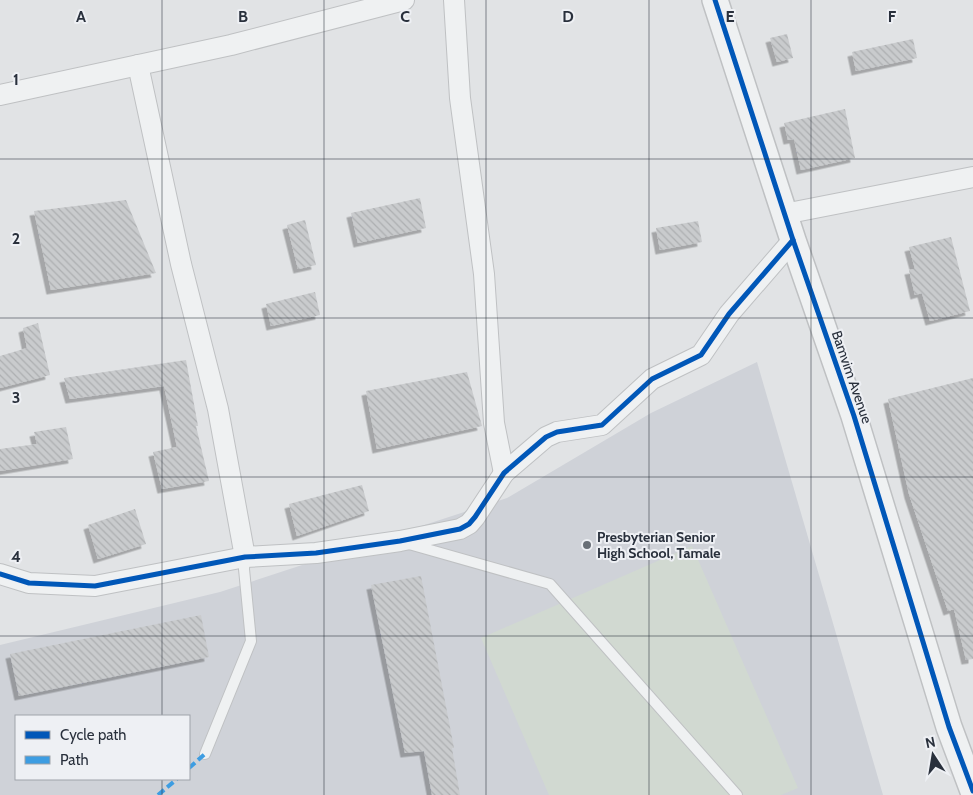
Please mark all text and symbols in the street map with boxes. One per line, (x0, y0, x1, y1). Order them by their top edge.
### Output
text: A (76, 7, 86, 26)
text: B (238, 7, 248, 26)
text: C (400, 7, 410, 26)
text: D (562, 7, 574, 26)
text: E (725, 7, 735, 26)
text: F (888, 7, 897, 26)
text: 1 (13, 70, 19, 89)
text: 2 (12, 229, 20, 248)
street label: Bamvim Avenue (828, 328, 876, 426)
text: 3 (12, 388, 20, 407)
place label: Presbyterian Senior High School, Tamale (597, 528, 721, 562)
marker: Presbyterian Senior High School, Tamale (581, 539, 593, 551)
text: 4 (11, 547, 21, 566)
legend (15, 715, 190, 780)
text: Cycle path (60, 726, 126, 744)
north arrow (908, 730, 958, 780)
text: N (924, 732, 937, 752)
text: Path (60, 751, 89, 769)

